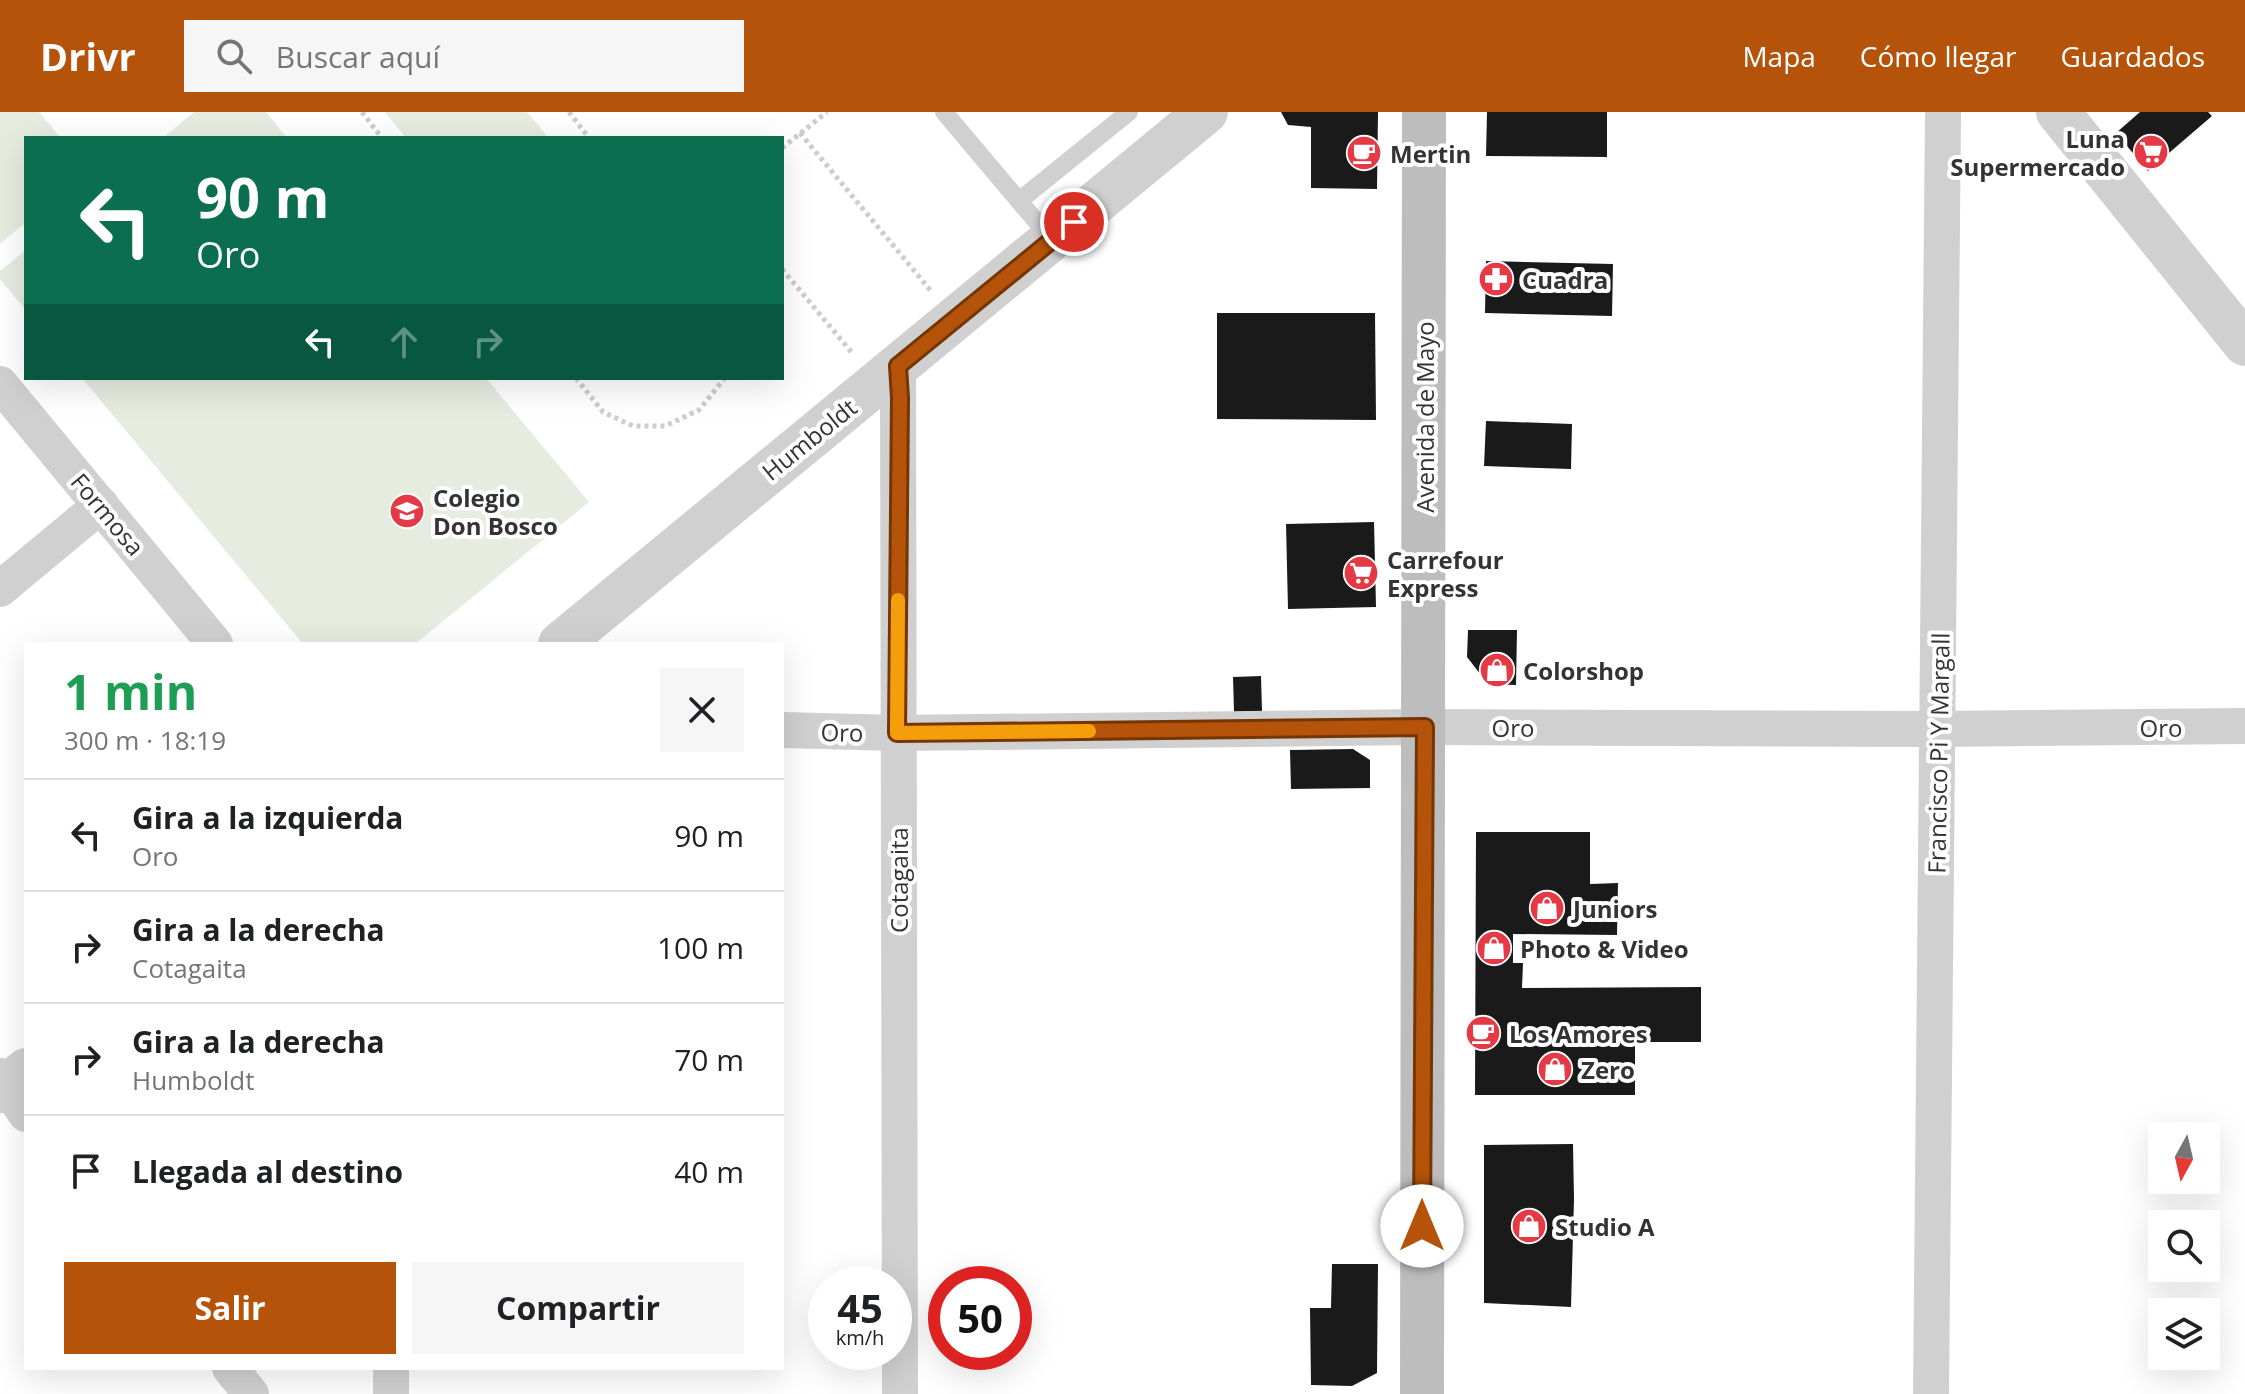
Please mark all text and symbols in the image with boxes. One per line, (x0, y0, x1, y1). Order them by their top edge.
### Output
search box (184, 20, 744, 92)
text: Drivr (40, 30, 136, 82)
icon: search (212, 34, 256, 78)
text: Buscar aquí (276, 36, 440, 77)
text: Mapa (1742, 37, 1816, 75)
text: Cómo llegar (1860, 37, 2016, 75)
text: Guardados (2060, 37, 2205, 75)
place label: Luna Supermercado (1950, 122, 2125, 183)
supermarket icon: Luna Supermercado (2132, 133, 2170, 171)
cafe icon: Mertin (1345, 134, 1383, 172)
place label: Mertin (1390, 137, 1471, 170)
text: 90 m (196, 158, 330, 234)
icon: left (64, 168, 168, 272)
pin (1040, 188, 1108, 256)
icon: arrive (1052, 200, 1096, 244)
text: Oro (196, 230, 260, 279)
pharmacy icon: Cuadra (1477, 260, 1515, 298)
place label: Cuadra (1522, 263, 1608, 296)
icon: left (298, 320, 342, 364)
icon: ahead (382, 320, 426, 364)
icon: right (466, 320, 510, 364)
street label: Avenida de Mayo (1408, 321, 1441, 513)
street label: Humboldt (755, 391, 863, 487)
street label: Formosa (64, 466, 152, 562)
place label: Colegio Don Bosco (433, 481, 558, 542)
school or university icon: Colegio Don Bosco (388, 492, 426, 530)
place label: Carrefour Express (1387, 543, 1504, 604)
supermarket icon: Carrefour Express (1342, 554, 1380, 592)
street label: Francisco Pi Y Margall (1919, 632, 1957, 874)
shop icon: Colorshop (1478, 651, 1516, 689)
place label: Colorshop (1523, 654, 1644, 687)
text: 1 min (64, 659, 197, 724)
button: close (660, 668, 744, 752)
street label: Oro (1492, 711, 1534, 744)
street label: Oro (2140, 711, 2182, 744)
street label: Oro (820, 715, 864, 749)
text: 300 m · 18:19 (64, 722, 226, 758)
text: Gira a la izquierda (132, 797, 404, 838)
icon: left (64, 813, 108, 857)
text: 90 m (674, 815, 744, 856)
street label: Cotagaita (882, 827, 915, 933)
text: Oro (132, 838, 179, 874)
shop icon: Juniors (1528, 889, 1566, 927)
place label: Juniors (1571, 892, 1658, 925)
text: Gira a la derecha (132, 909, 385, 950)
icon: right (64, 925, 108, 969)
text: 100 m (657, 927, 744, 968)
shop icon: Photo & Video (1475, 929, 1513, 967)
place label: Photo & Video (1520, 932, 1689, 965)
text: Cotagaita (132, 950, 247, 986)
cafe icon: Los Amores (1464, 1014, 1502, 1052)
place label: Los Amores (1509, 1017, 1648, 1050)
text: Gira a la derecha (132, 1021, 385, 1062)
icon: right (64, 1037, 108, 1081)
text: 70 m (674, 1039, 744, 1080)
shop icon: Zero (1536, 1050, 1574, 1088)
place label: Zero (1581, 1053, 1635, 1086)
text: Humboldt (132, 1062, 254, 1098)
north arrow (2148, 1122, 2220, 1194)
map controls (2148, 1122, 2220, 1370)
icon: arrive (64, 1149, 108, 1193)
text: Llegada al destino (132, 1151, 403, 1192)
text: 40 m (674, 1151, 744, 1192)
position arrow (1380, 1184, 1464, 1268)
shop icon: Studio A (1510, 1207, 1548, 1245)
place label: Studio A (1555, 1210, 1655, 1243)
button: search (2148, 1210, 2220, 1282)
button: Salir (64, 1262, 396, 1354)
button: Compartir (412, 1262, 744, 1354)
speed limit sign: 50 (928, 1266, 1032, 1370)
text: 45 (837, 1280, 883, 1335)
button: layers (2148, 1298, 2220, 1370)
text: km/h (836, 1324, 884, 1351)

